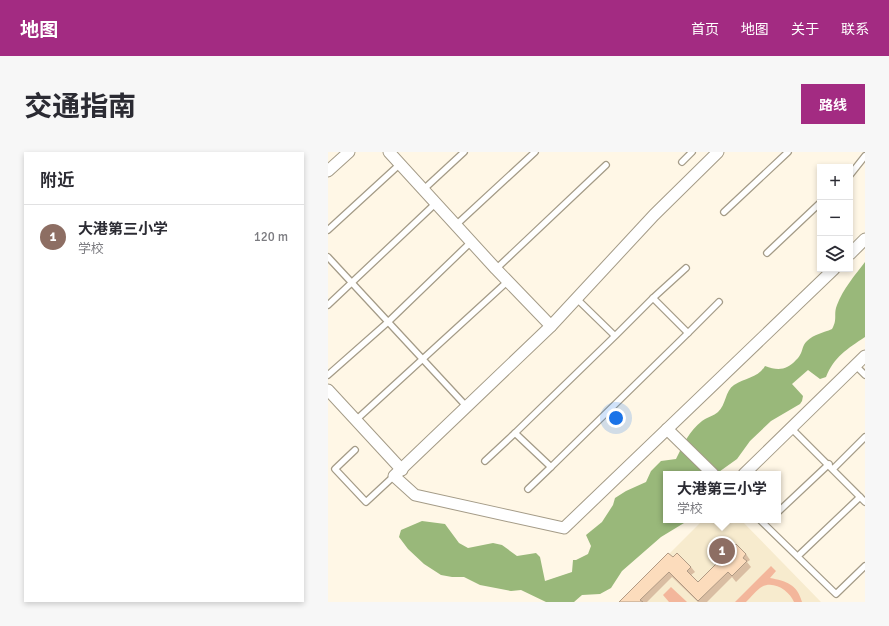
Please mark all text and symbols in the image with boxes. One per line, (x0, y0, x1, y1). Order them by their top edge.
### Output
text: 地图 (20, 18, 58, 42)
text: 首页 (691, 21, 719, 38)
text: 地图 (741, 21, 769, 38)
text: 关于 (791, 21, 819, 38)
text: 联系 (841, 21, 869, 38)
button: 路线 (801, 84, 865, 124)
text: 交通指南 (24, 90, 136, 124)
map controls (817, 164, 853, 272)
button: + (817, 164, 853, 200)
text: 附近 (40, 170, 74, 191)
button: − (817, 200, 853, 236)
text: 大港第三小学 (78, 220, 168, 238)
text: 1 (49, 229, 57, 245)
text: 120 m (254, 229, 288, 245)
button: layers (817, 236, 853, 272)
text: 学校 (78, 241, 104, 257)
your location (606, 408, 626, 428)
popup (663, 471, 781, 523)
text: 大港第三小学 (677, 480, 767, 498)
text: 学校 (677, 501, 703, 517)
pin: 1 (709, 536, 735, 566)

